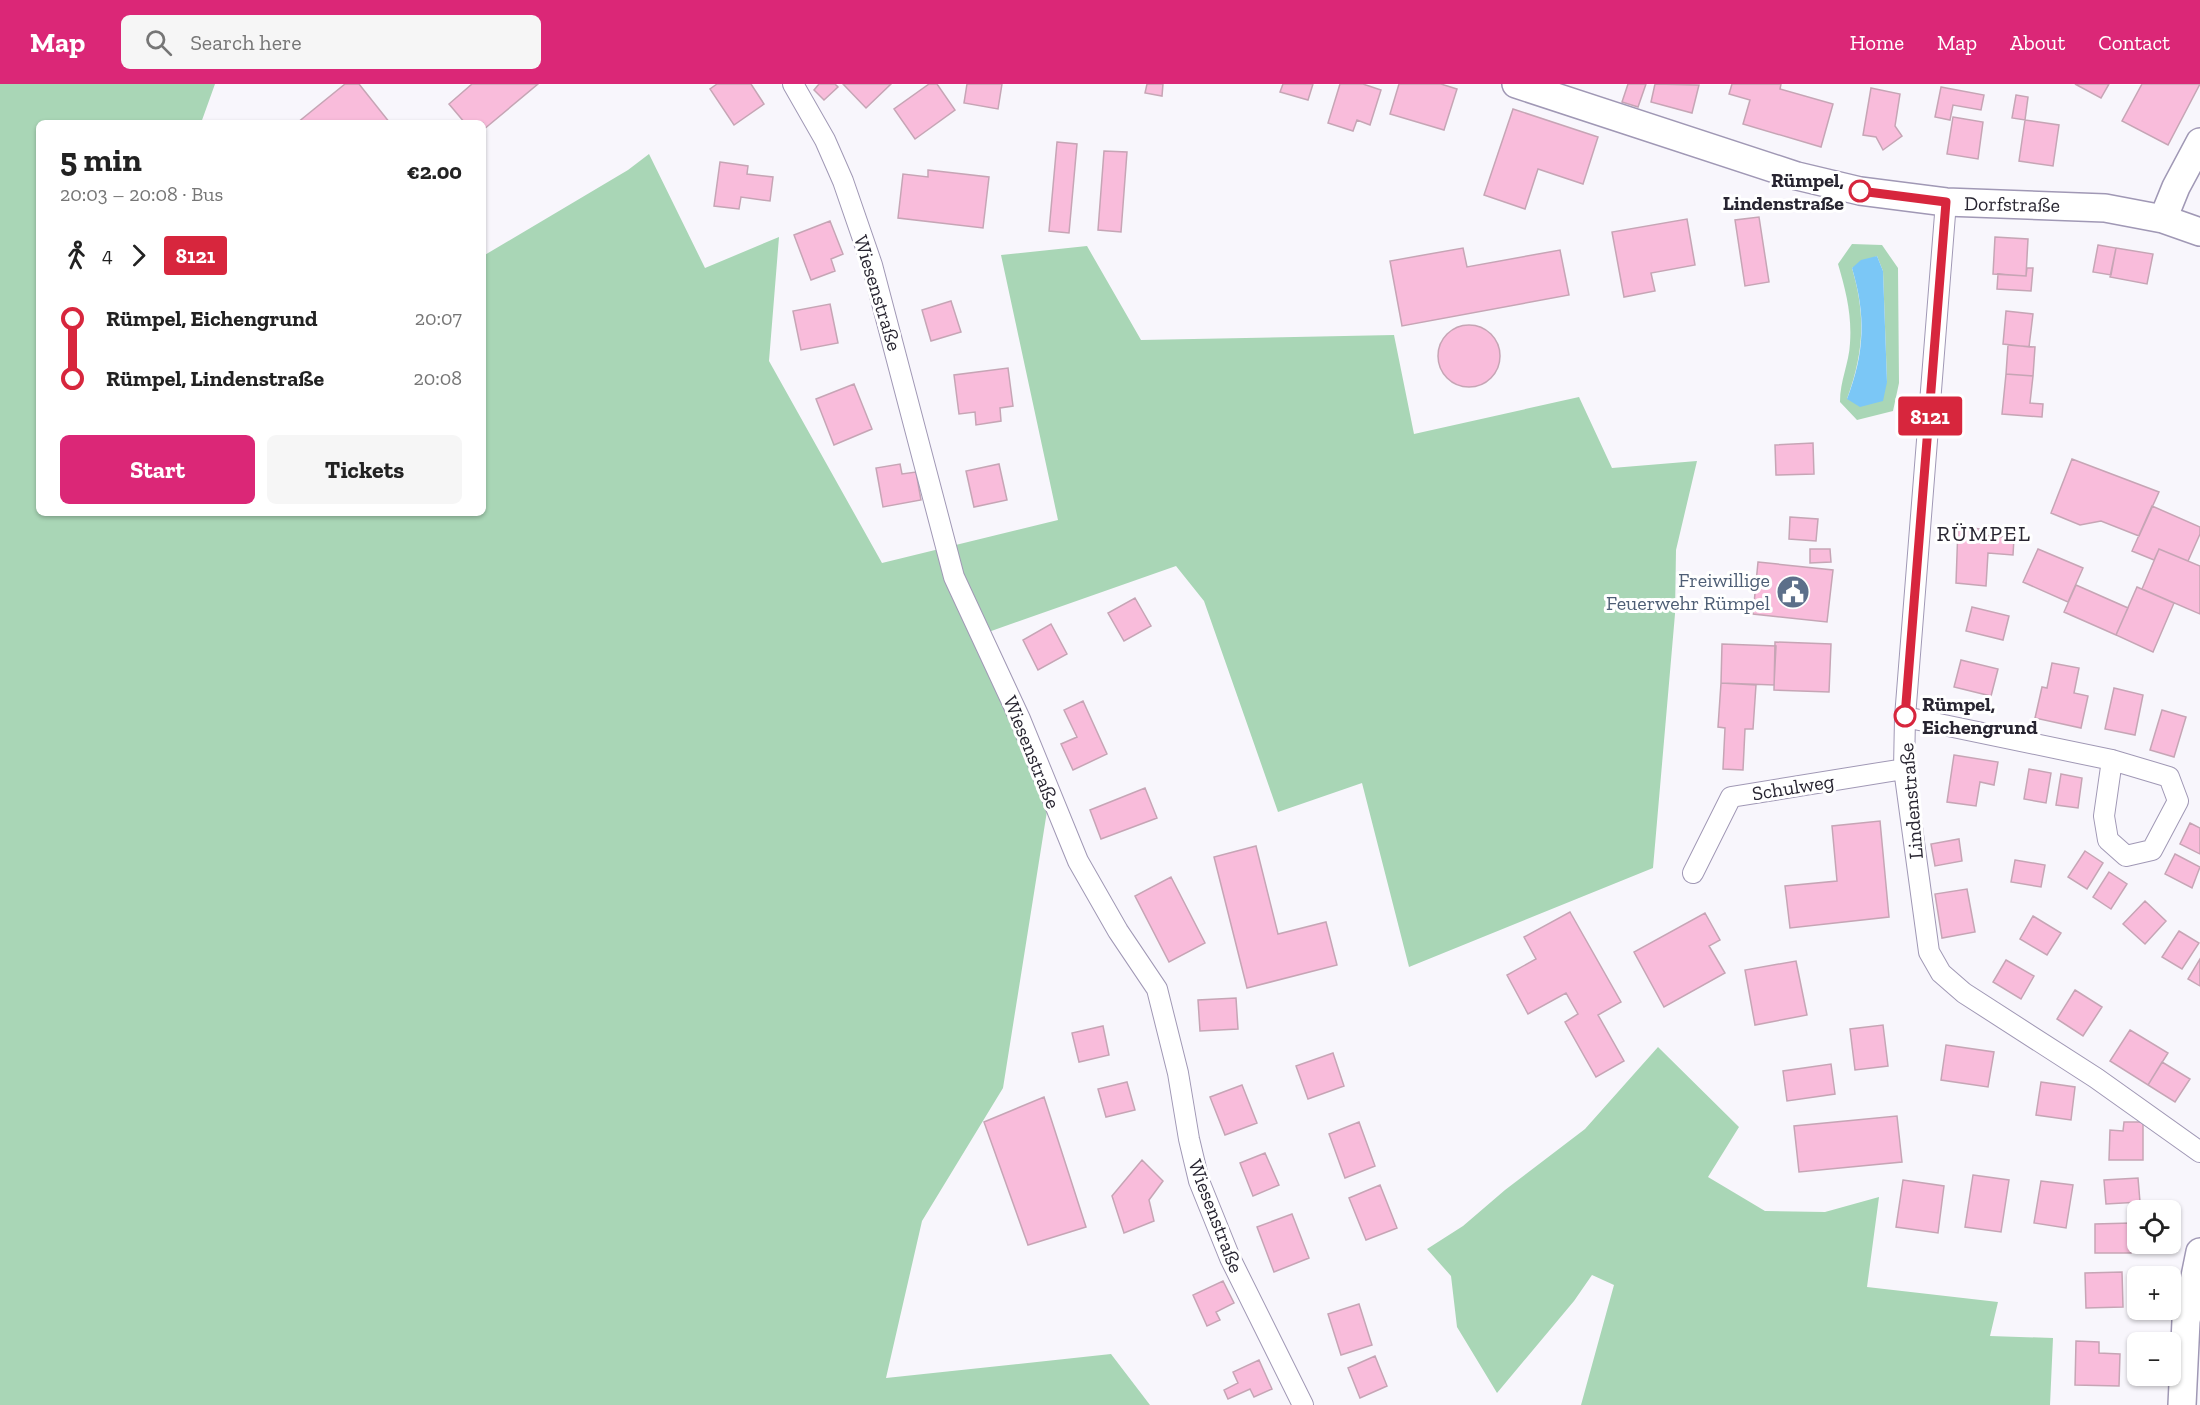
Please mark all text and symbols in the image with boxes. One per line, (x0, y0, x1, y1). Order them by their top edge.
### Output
search box (121, 15, 541, 69)
text: Map (30, 26, 85, 59)
icon: search (142, 26, 175, 59)
text: Search here (190, 29, 302, 56)
text: Home (1850, 30, 1904, 55)
text: Map (1937, 30, 1977, 55)
text: About (2010, 30, 2065, 55)
text: Contact (2098, 30, 2170, 55)
text: 5 min (60, 140, 142, 179)
text: €2.00 (407, 158, 462, 185)
place label: Rümpel, Lindenstraße (1723, 168, 1844, 215)
marker: Rümpel, Lindenstraße (1849, 180, 1871, 202)
text: 20:03 – 20:08 · Bus (60, 182, 223, 206)
street label: Dorfstraße (1964, 191, 2060, 217)
street label: Wiesenstraße (849, 232, 907, 354)
icon: walk (60, 239, 93, 272)
icon: forward (122, 239, 155, 272)
text: 4 (102, 243, 113, 267)
text: 8121 (176, 243, 215, 268)
text: Rümpel, Eichengrund (106, 305, 318, 332)
text: 20:07 (415, 306, 462, 330)
text: Rümpel, Lindenstraße (106, 365, 324, 392)
text: 20:08 (413, 366, 462, 390)
line badge: 8121 (1888, 396, 1972, 436)
text: 8121 (1910, 404, 1950, 429)
button: Start (60, 435, 255, 504)
button: Tickets (267, 435, 462, 504)
district label: RÜMPEL (1937, 520, 2031, 547)
place label: Freiwillige Feuerwehr Rümpel (1606, 568, 1770, 615)
public building icon: Freiwillige Feuerwehr Rümpel (1775, 574, 1811, 610)
street label: Wiesenstraße (998, 692, 1066, 812)
place label: Rümpel, Eichengrund (1922, 692, 2038, 739)
marker: Rümpel, Eichengrund (1894, 705, 1916, 727)
street label: Lindenstraße (1894, 742, 1928, 860)
street label: Schulweg (1750, 769, 1836, 805)
street label: Wiesenstraße (1183, 1156, 1249, 1276)
map controls (2127, 1200, 2181, 1386)
button: locate (2127, 1200, 2181, 1254)
button: + (2127, 1266, 2181, 1320)
button: − (2127, 1332, 2181, 1386)

